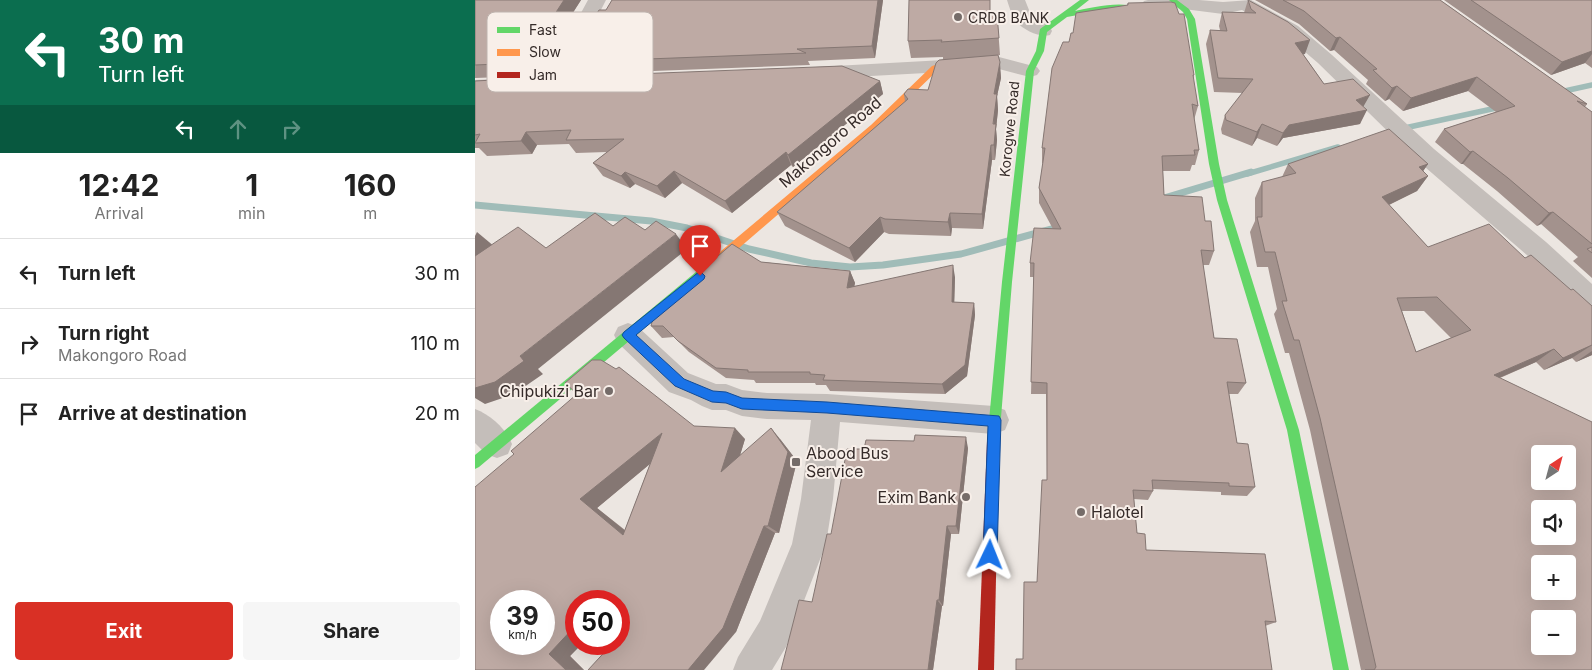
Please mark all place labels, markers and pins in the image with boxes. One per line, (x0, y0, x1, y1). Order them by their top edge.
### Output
place label: CRDB BANK (968, 9, 1050, 26)
marker: CRDB BANK (952, 11, 964, 23)
pin (679, 225, 721, 276)
place label: Chipukizi Bar (499, 381, 599, 401)
marker: Chipukizi Bar (603, 385, 615, 397)
place label: Abood Bus Service (806, 443, 889, 481)
marker: Abood Bus Service (790, 456, 802, 468)
place label: Exim Bank (878, 487, 956, 507)
marker: Exim Bank (960, 491, 972, 503)
place label: Halotel (1091, 502, 1144, 522)
marker: Halotel (1075, 506, 1087, 518)

